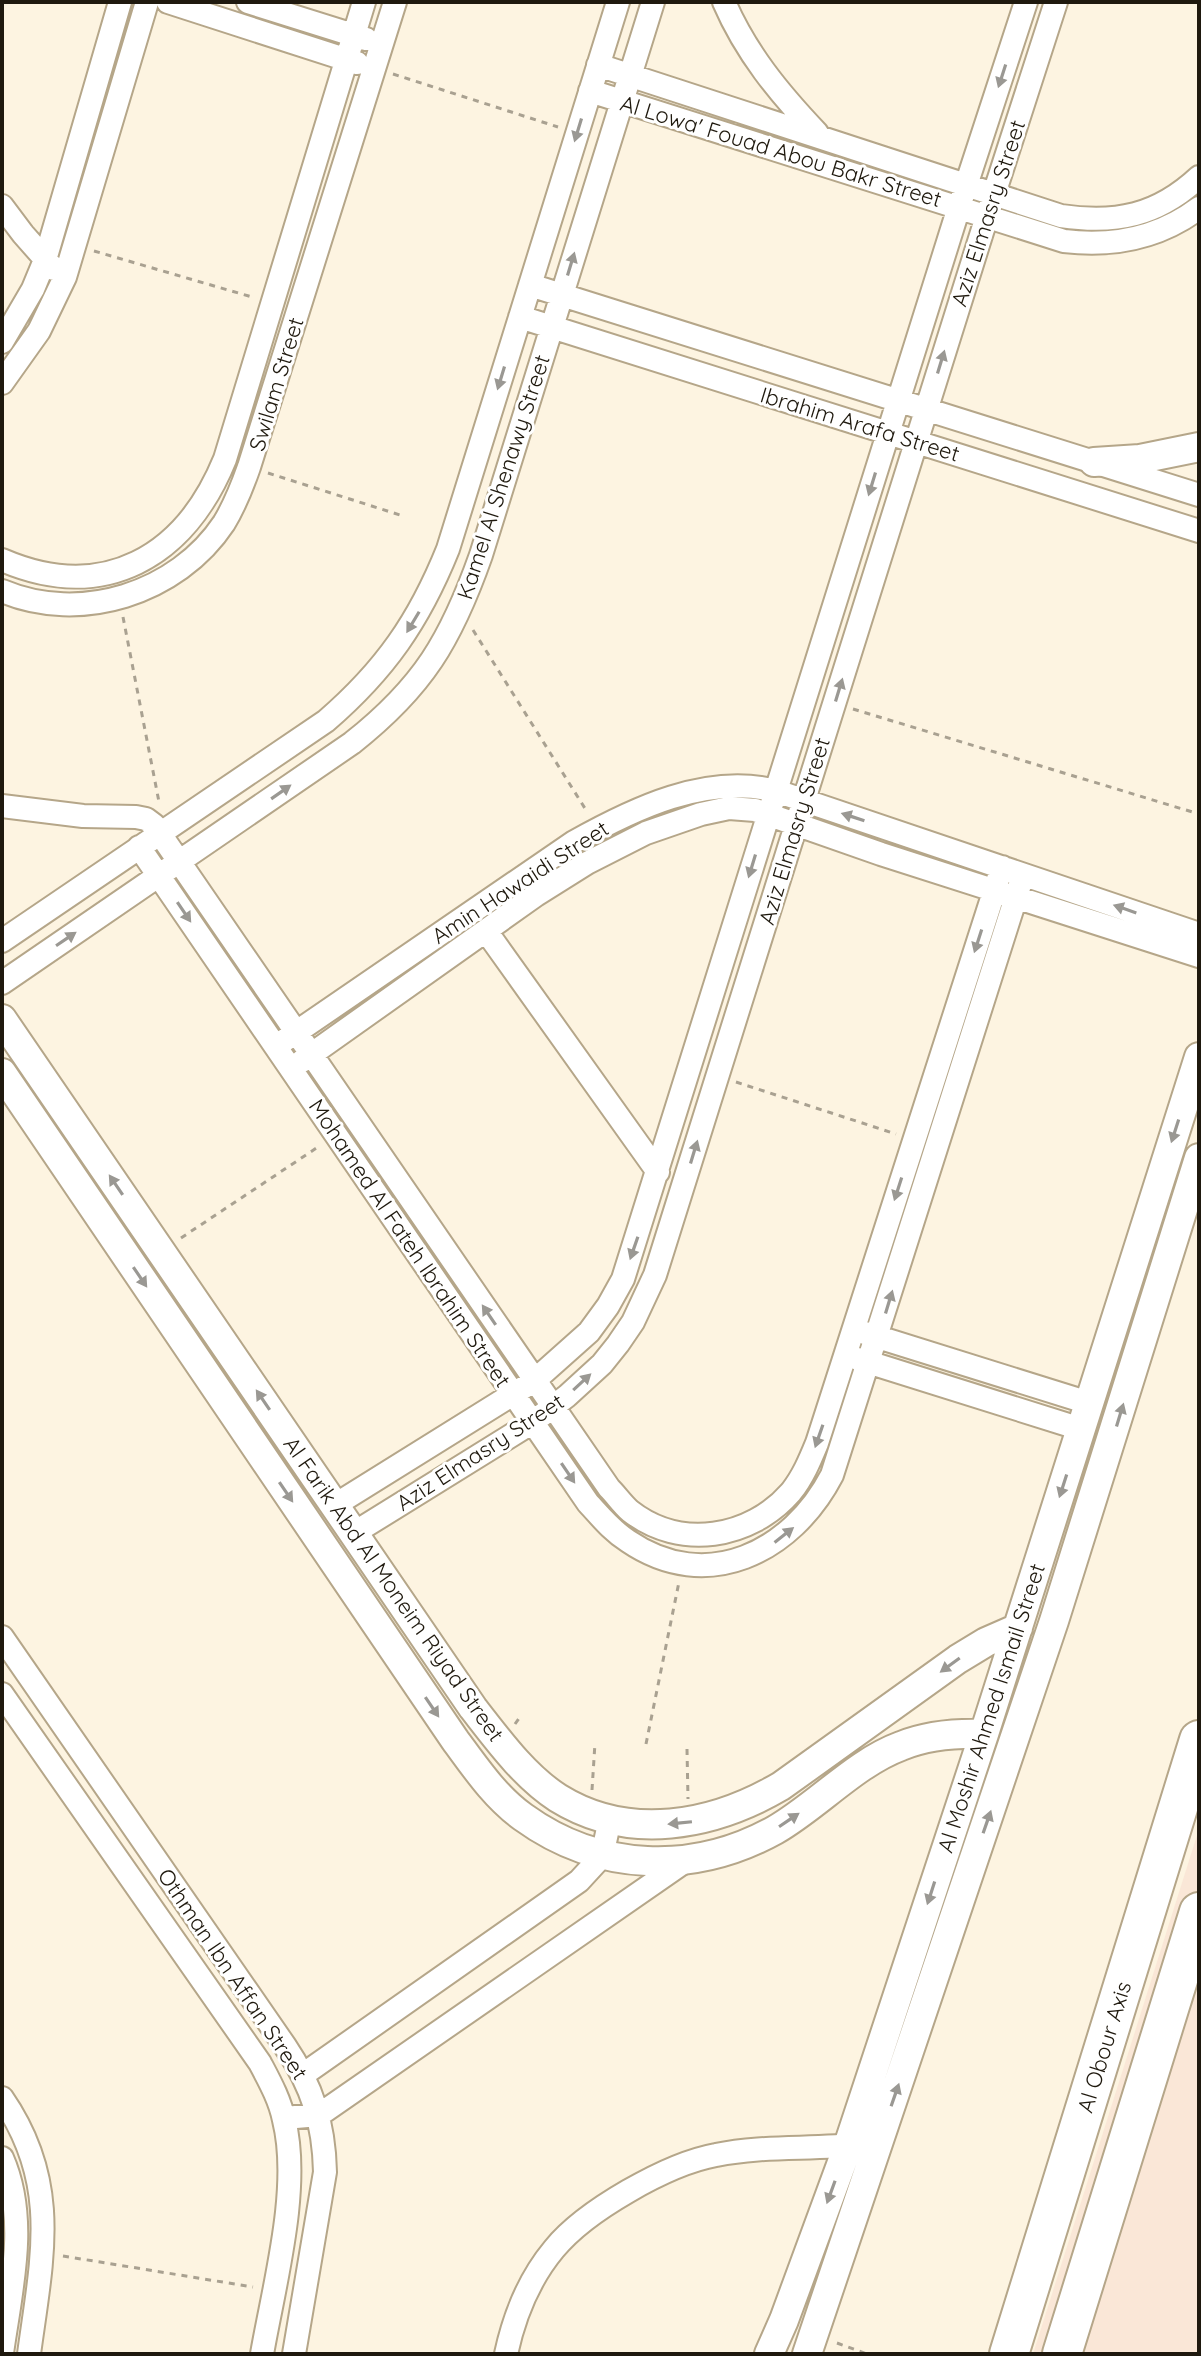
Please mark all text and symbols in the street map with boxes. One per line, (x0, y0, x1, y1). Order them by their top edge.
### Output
one-way arrow (995, 64, 1008, 88)
street label: Al Lowa' Fouad Abou Bakr Street (617, 89, 945, 213)
street label: Aziz Elmasry Street (945, 116, 1031, 310)
one-way arrow (571, 118, 584, 142)
one-way arrow (565, 252, 578, 276)
street label: Swilam Street (242, 314, 310, 454)
one-way arrow (935, 349, 948, 373)
street label: Kamel Al Shenawy Street (450, 351, 556, 603)
one-way arrow (494, 367, 507, 391)
street label: Ibrahim Arafa Street (757, 380, 963, 468)
one-way arrow (865, 472, 878, 496)
one-way arrow (406, 611, 420, 633)
one-way arrow (833, 678, 845, 702)
street label: Aziz Elmasry Street (752, 734, 836, 928)
one-way arrow (270, 786, 292, 800)
one-way arrow (840, 810, 864, 822)
street label: Amin Hawaidi Street (426, 814, 614, 950)
one-way arrow (745, 854, 758, 878)
one-way arrow (176, 901, 191, 922)
one-way arrow (1113, 903, 1137, 915)
one-way arrow (971, 930, 983, 954)
one-way arrow (56, 932, 77, 947)
street label: Mohamed Al Fateh Ibrahim Street (303, 1093, 517, 1393)
one-way arrow (1169, 1119, 1181, 1143)
one-way arrow (688, 1139, 700, 1163)
one-way arrow (109, 1175, 124, 1196)
one-way arrow (892, 1177, 904, 1201)
one-way arrow (628, 1236, 640, 1260)
one-way arrow (132, 1266, 147, 1287)
one-way arrow (883, 1289, 896, 1313)
one-way arrow (482, 1304, 497, 1325)
one-way arrow (572, 1374, 591, 1392)
street label: Aziz Elmasry Street (391, 1387, 569, 1517)
one-way arrow (256, 1389, 271, 1410)
one-way arrow (1114, 1403, 1127, 1427)
one-way arrow (812, 1425, 824, 1449)
street label: Al Farik Abd Al Moneim Riyad Street (278, 1431, 510, 1747)
one-way arrow (560, 1462, 575, 1483)
one-way arrow (1056, 1474, 1069, 1498)
one-way arrow (278, 1481, 293, 1502)
one-way arrow (774, 1527, 794, 1543)
street label: Al Moshir Ahmed Ismail Street (931, 1560, 1051, 1856)
one-way arrow (940, 1657, 960, 1673)
one-way arrow (424, 1696, 439, 1718)
one-way arrow (981, 1809, 993, 1833)
one-way arrow (778, 1814, 800, 1828)
one-way arrow (667, 1816, 692, 1829)
street label: Othman Ibn Affan Street (152, 1863, 314, 2085)
one-way arrow (925, 1881, 937, 1905)
street label: Al Obour Axis (1071, 1978, 1137, 2116)
one-way arrow (889, 2082, 901, 2106)
one-way arrow (824, 2180, 836, 2204)

